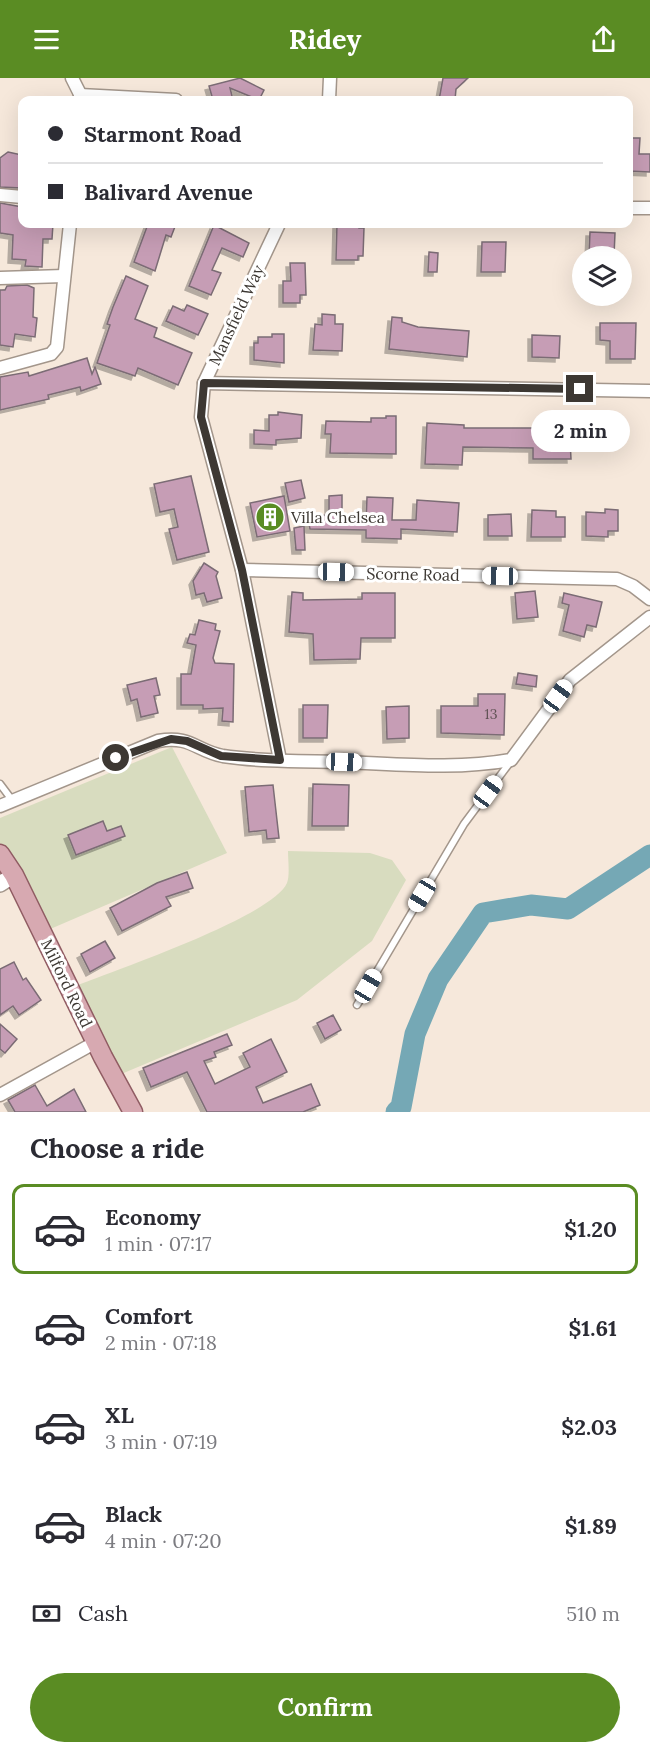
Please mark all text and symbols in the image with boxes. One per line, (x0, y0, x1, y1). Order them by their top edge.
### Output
text: Ridey (289, 22, 361, 56)
icon: menu (30, 23, 63, 56)
icon: share (587, 23, 620, 56)
text: Starmont Road (84, 120, 242, 148)
text: Balivard Avenue (84, 178, 253, 206)
map controls (572, 246, 632, 306)
button: layers (572, 246, 632, 306)
street label: Mansfield Way (204, 261, 268, 368)
route end (566, 375, 593, 402)
callout: 2 min (530, 410, 630, 452)
text: 2 min (554, 418, 607, 443)
building icon: Villa Chelsea (254, 501, 286, 533)
place label: Villa Chelsea (290, 507, 385, 527)
car (318, 563, 354, 581)
street label: Scorne Road (366, 563, 460, 585)
car (482, 567, 518, 585)
car (540, 676, 576, 716)
house number: 13 (485, 705, 498, 723)
route start (102, 744, 129, 771)
car (326, 752, 362, 772)
car (470, 772, 506, 812)
car (405, 875, 439, 915)
street label: Milford Road (37, 936, 97, 1031)
car (351, 966, 385, 1006)
text: Choose a ride (30, 1131, 204, 1165)
icon: car (33, 1202, 87, 1256)
text: Economy (105, 1203, 201, 1231)
text: $1.20 (564, 1215, 617, 1243)
text: 1 min · 07:17 (105, 1231, 211, 1256)
icon: car (33, 1301, 87, 1355)
text: Comfort (105, 1302, 193, 1330)
text: $1.61 (568, 1314, 617, 1342)
text: 2 min · 07:18 (105, 1330, 217, 1355)
icon: car (33, 1400, 87, 1454)
text: XL (105, 1401, 134, 1429)
text: $2.03 (561, 1413, 617, 1441)
text: 3 min · 07:19 (105, 1429, 218, 1454)
icon: car (33, 1499, 87, 1553)
text: Black (105, 1500, 162, 1528)
text: $1.89 (565, 1512, 617, 1540)
text: 4 min · 07:20 (105, 1528, 222, 1553)
icon: cash (30, 1597, 63, 1630)
text: Cash (78, 1599, 128, 1627)
text: 510 m (566, 1601, 620, 1626)
button: Confirm (30, 1673, 620, 1742)

